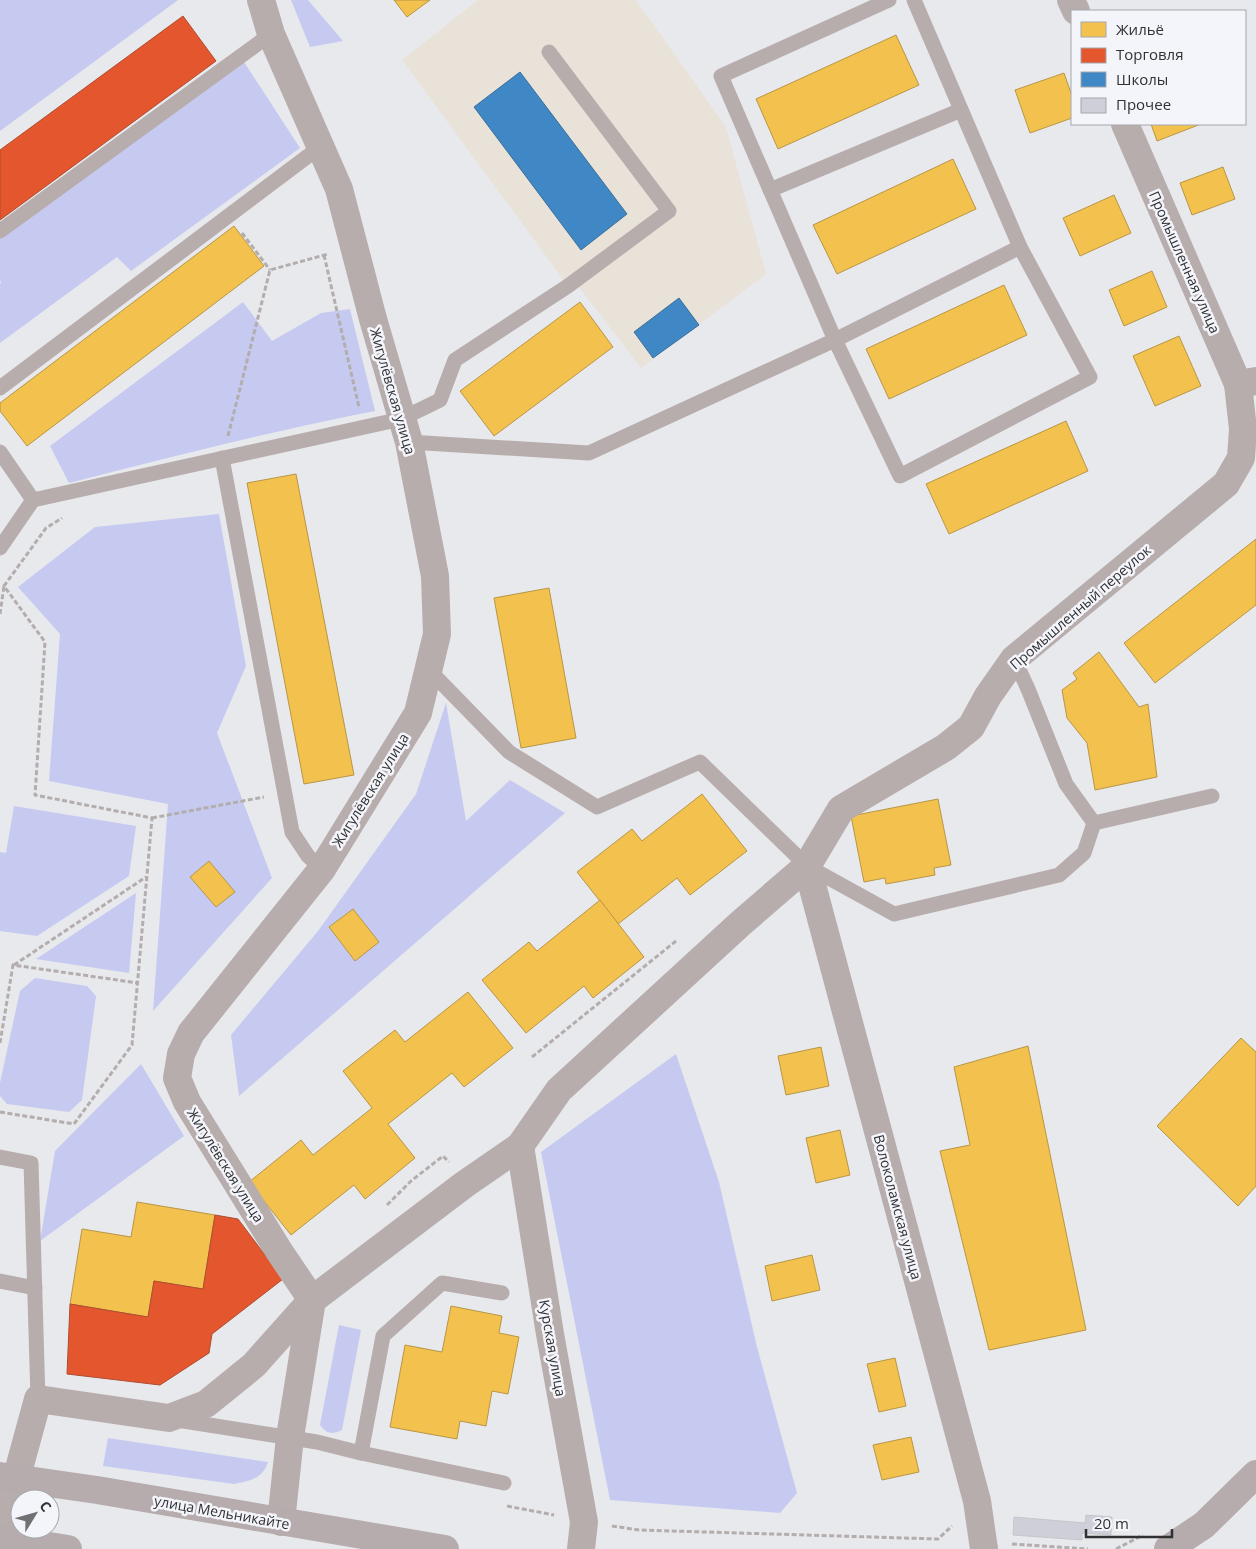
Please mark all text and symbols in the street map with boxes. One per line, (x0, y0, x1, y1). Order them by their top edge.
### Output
legend (1071, 10, 1246, 125)
text: Жильё (1116, 19, 1164, 39)
text: Торговля (1116, 44, 1183, 64)
text: Школы (1116, 69, 1168, 89)
text: Прочее (1116, 94, 1171, 114)
street label: Промышленная улица (1145, 188, 1225, 336)
street label: Жигулёвская улица (366, 325, 420, 457)
street label: Промышленный переулок (1005, 540, 1155, 674)
street label: Жигулёвская улица (327, 729, 413, 851)
street label: Жигулёвская улица (183, 1104, 269, 1226)
street label: Волоколамская улица (870, 1132, 926, 1282)
street label: Курская улица (535, 1298, 571, 1398)
north arrow (10, 1489, 60, 1539)
street label: улица Мельникайте (153, 1491, 291, 1533)
text: С (36, 1497, 56, 1515)
scale bar (1086, 1506, 1172, 1538)
text: 20 m (1094, 1513, 1129, 1533)

